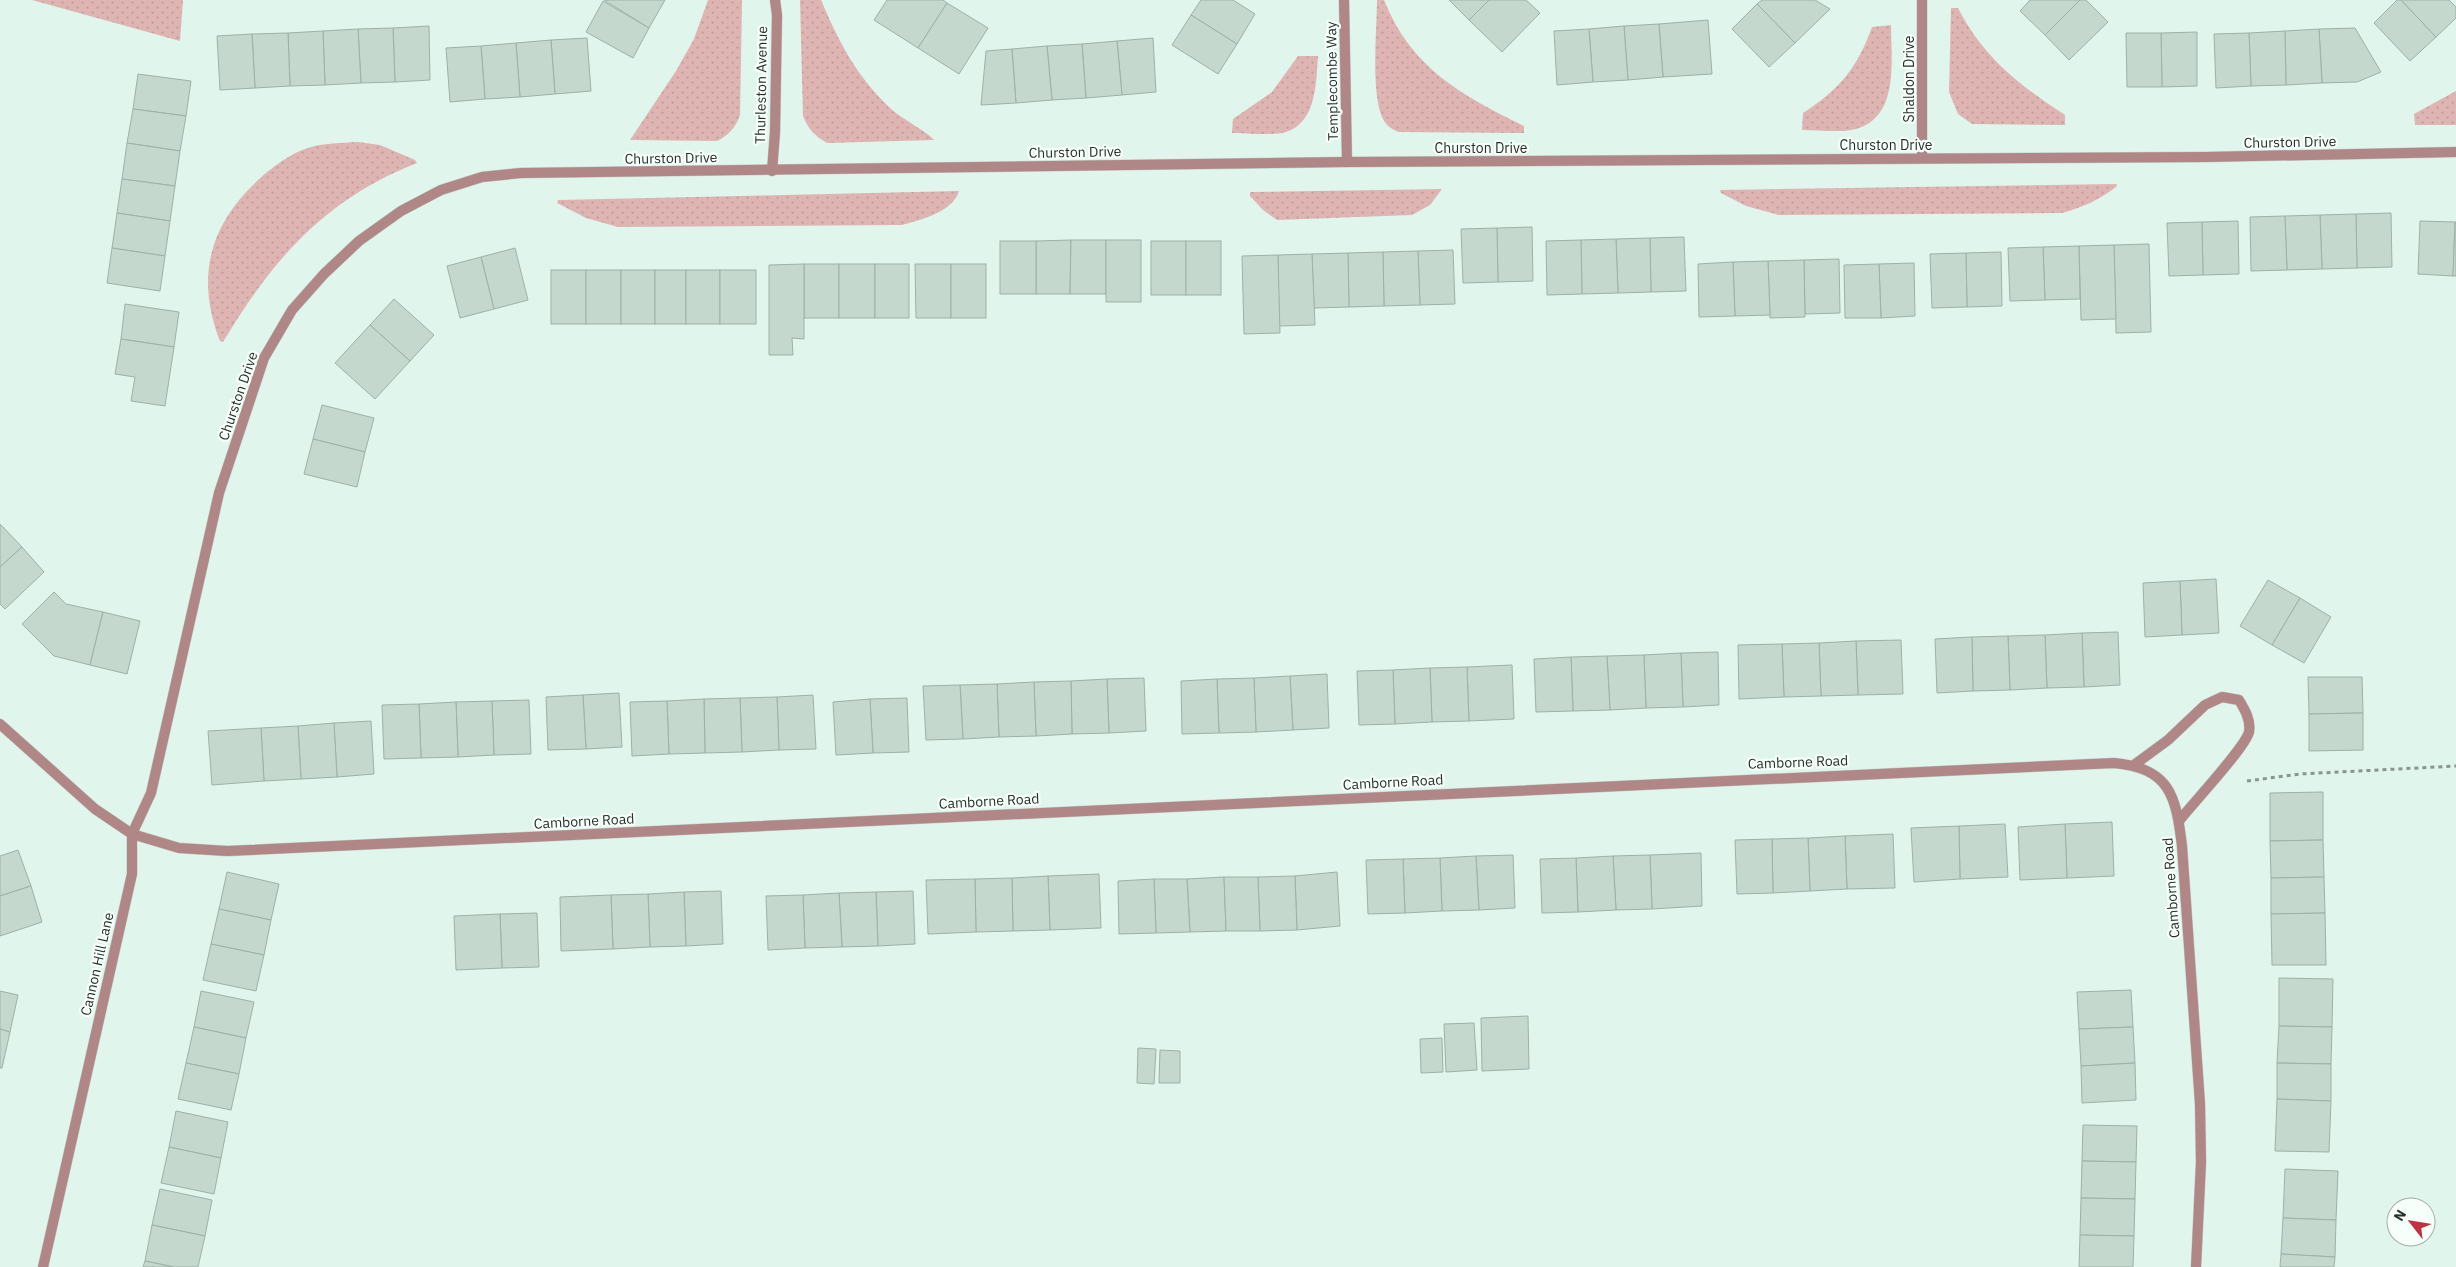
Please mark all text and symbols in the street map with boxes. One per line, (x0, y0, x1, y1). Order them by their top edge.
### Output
street label: Templecombe Way (1322, 21, 1342, 141)
street label: Thurleston Avenue (751, 26, 771, 144)
street label: Shaldon Drive (1900, 35, 1918, 123)
street label: Churston Drive (2243, 132, 2337, 152)
street label: Churston Drive (1840, 136, 1933, 154)
street label: Churston Drive (1435, 139, 1528, 157)
street label: Churston Drive (1028, 142, 1122, 162)
street label: Churston Drive (624, 148, 718, 168)
street label: Churston Drive (214, 349, 262, 443)
street label: Camborne Road (1747, 751, 1849, 773)
street label: Camborne Road (1342, 770, 1444, 794)
street label: Camborne Road (938, 789, 1040, 813)
street label: Camborne Road (533, 809, 635, 833)
street label: Camborne Road (2159, 837, 2183, 939)
street label: Cannon Hill Lane (76, 910, 118, 1017)
north arrow (2386, 1197, 2436, 1247)
text: N (2390, 1206, 2410, 1224)

